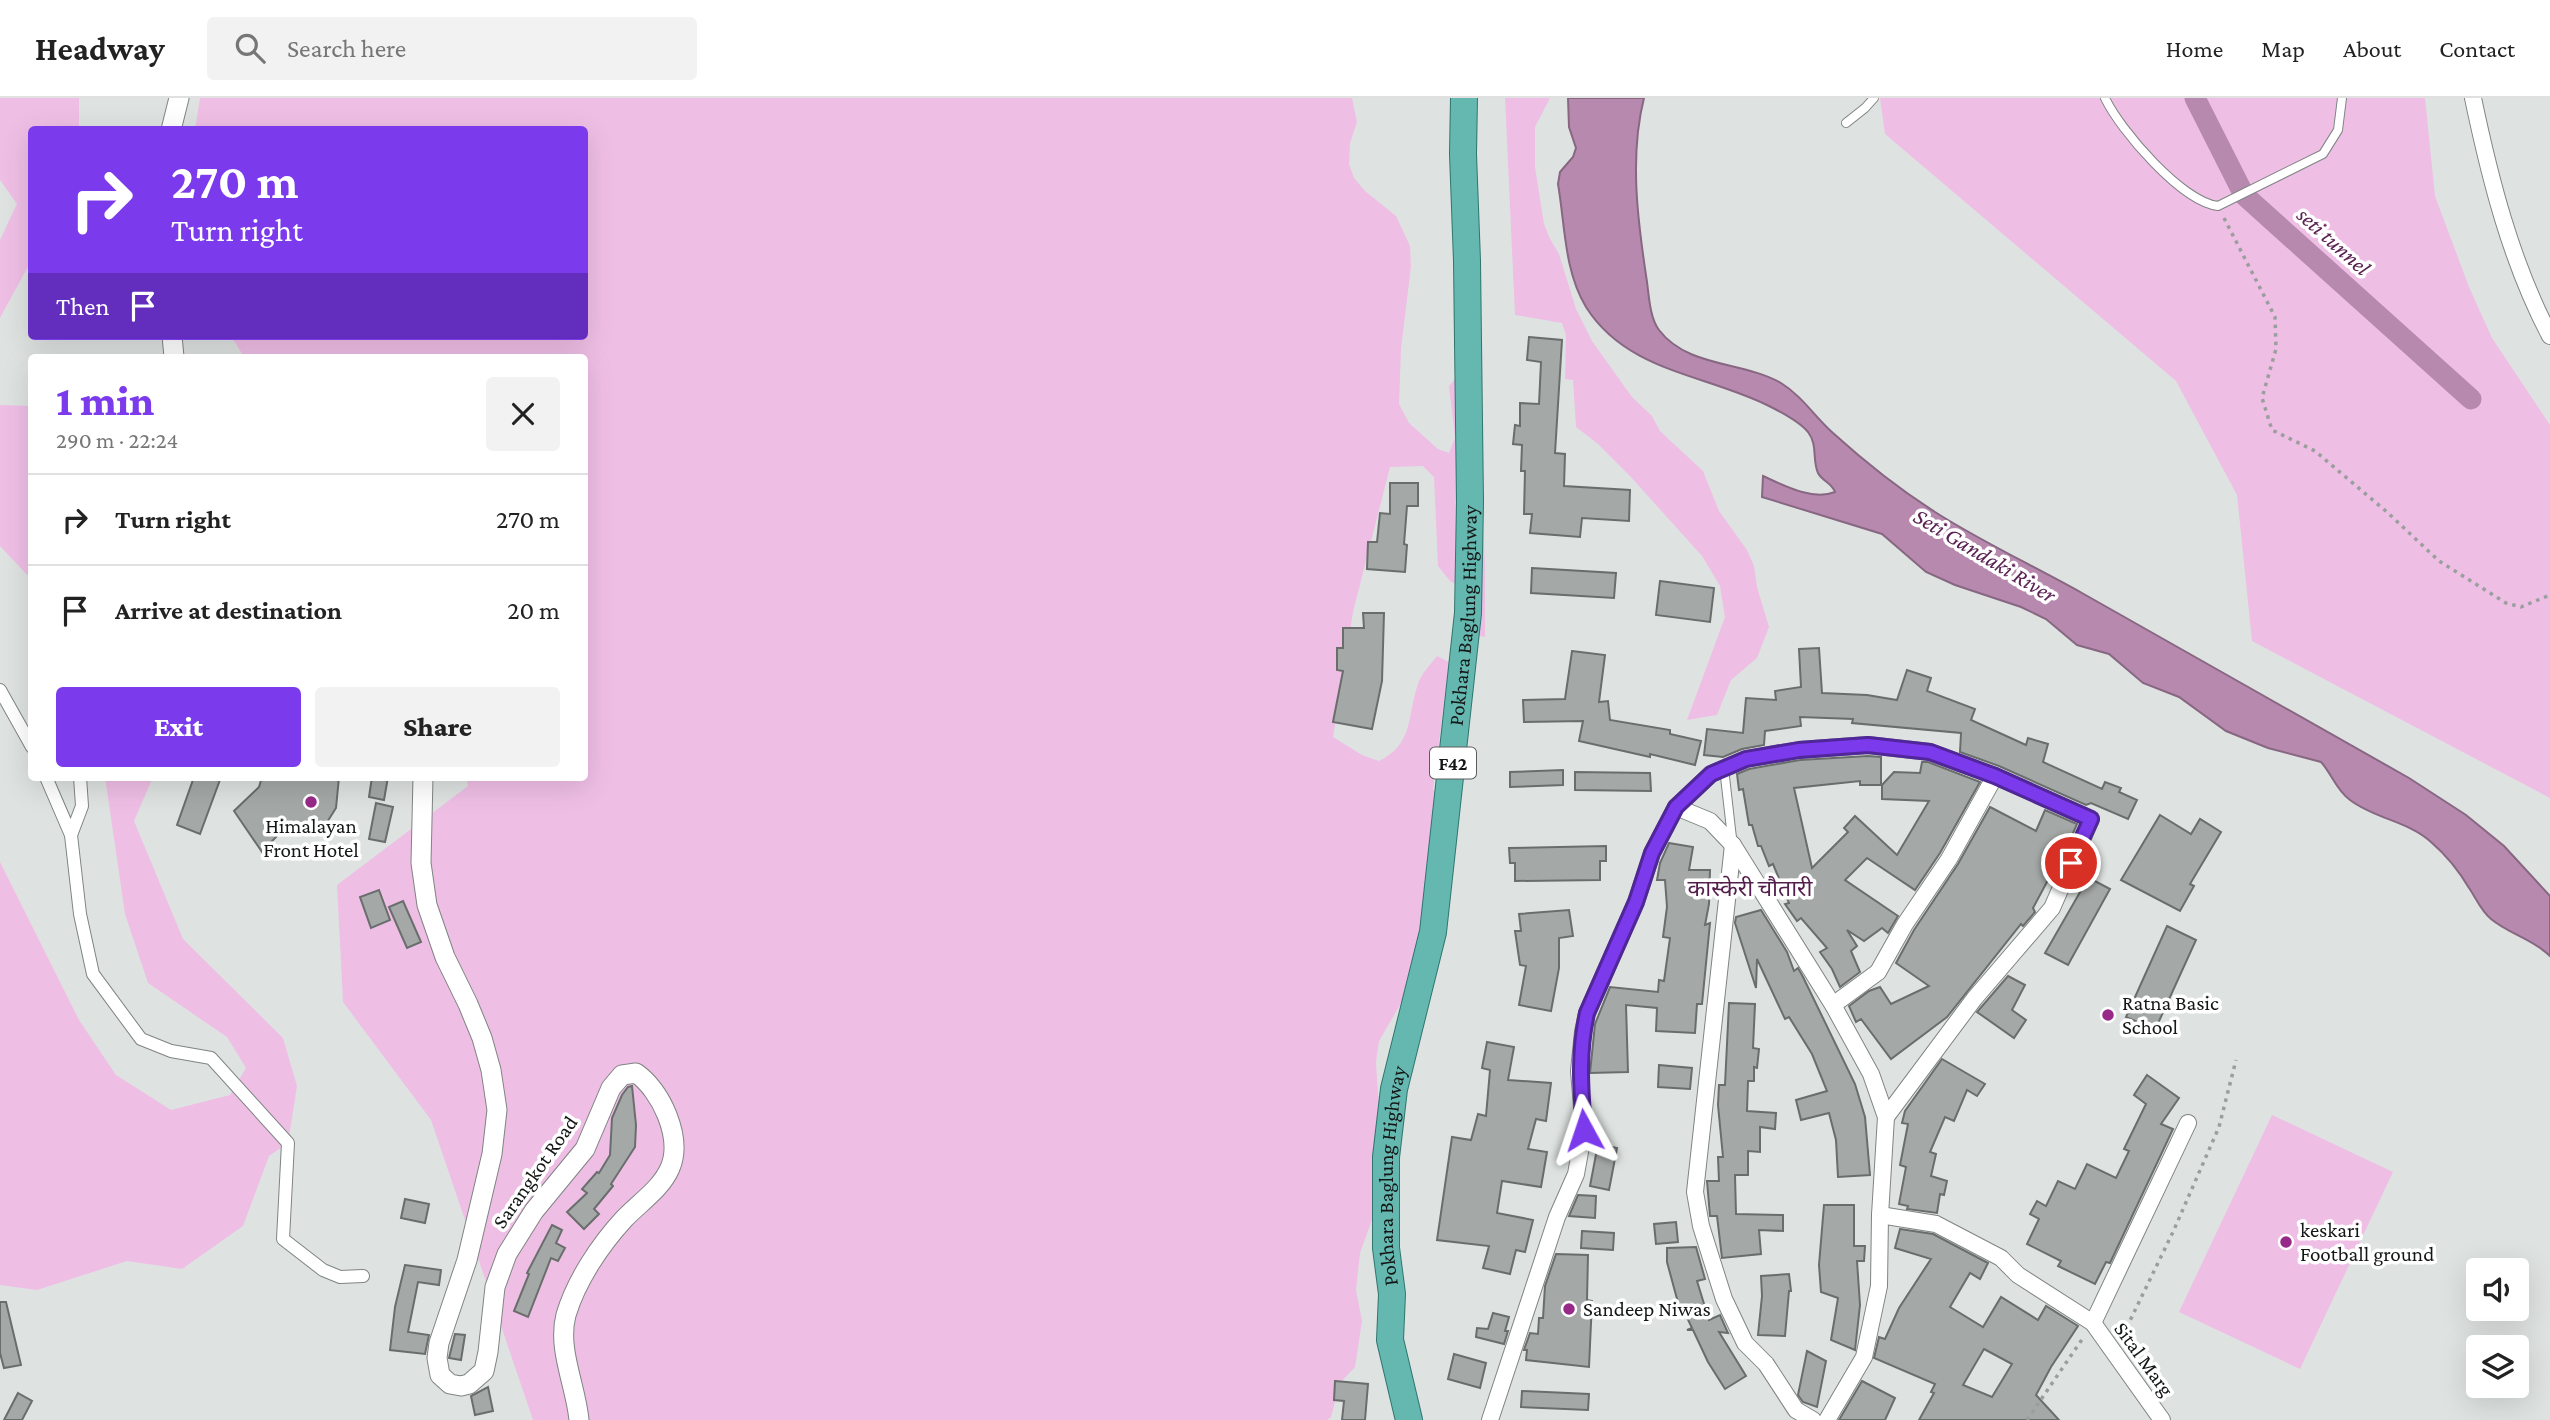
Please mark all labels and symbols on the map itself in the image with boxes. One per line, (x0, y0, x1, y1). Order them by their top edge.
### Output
water label: seti tunnel (2291, 201, 2376, 281)
water label: Seti Gandaki River (1909, 502, 2062, 608)
street label: Pokhara Baglung Highway (1444, 505, 1482, 727)
road number: F42 (1430, 748, 1476, 778)
marker: Himalayan Front Hotel (303, 794, 319, 810)
place label: Himalayan Front Hotel (263, 814, 359, 862)
pin (2041, 833, 2101, 893)
district label: कास्केरी चौतारी (1688, 875, 1813, 901)
place label: Ratna Basic School (2122, 991, 2219, 1039)
marker: Ratna Basic School (2100, 1007, 2116, 1023)
street label: Pokhara Baglung Highway (1374, 1063, 1411, 1287)
position arrow (1547, 1093, 1621, 1167)
street label: Sarangkot Road (487, 1111, 583, 1233)
place label: keskari Football ground (2300, 1218, 2434, 1266)
marker: keskari Football ground (2278, 1234, 2294, 1250)
place label: Sandeep Niwas (1583, 1297, 1711, 1321)
marker: Sandeep Niwas (1561, 1301, 1577, 1317)
street label: Sital Marg (2109, 1317, 2179, 1401)

